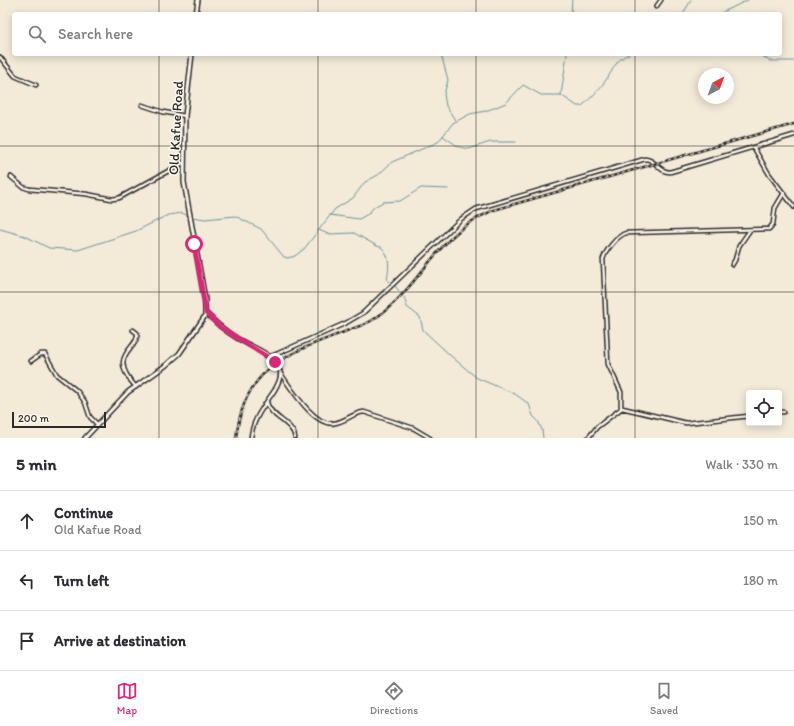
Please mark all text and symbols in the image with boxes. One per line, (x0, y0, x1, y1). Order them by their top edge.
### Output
search box (12, 12, 782, 56)
icon: search (26, 23, 48, 45)
text: Search here (58, 25, 133, 43)
north arrow (698, 68, 734, 104)
street label: Old Kafue Road (165, 80, 187, 176)
route start (185, 235, 203, 253)
route end (266, 353, 284, 371)
map controls (746, 390, 782, 426)
button: locate (746, 390, 782, 426)
scale bar (12, 410, 106, 429)
text: 200 m (18, 412, 49, 425)
text: 5 min (16, 454, 56, 474)
text: Walk · 330 m (705, 457, 778, 472)
text: Continue (54, 504, 113, 522)
icon: ahead (16, 510, 38, 532)
text: 150 m (743, 513, 778, 528)
text: Old Kafue Road (54, 522, 142, 537)
icon: left (16, 570, 38, 592)
text: Turn left (54, 572, 109, 590)
text: 180 m (743, 573, 778, 588)
icon: arrive (16, 630, 38, 652)
text: Arrive at destination (54, 632, 186, 650)
tab: Map (116, 680, 138, 717)
tab: Directions (370, 680, 418, 717)
tab: Saved (650, 680, 678, 717)

